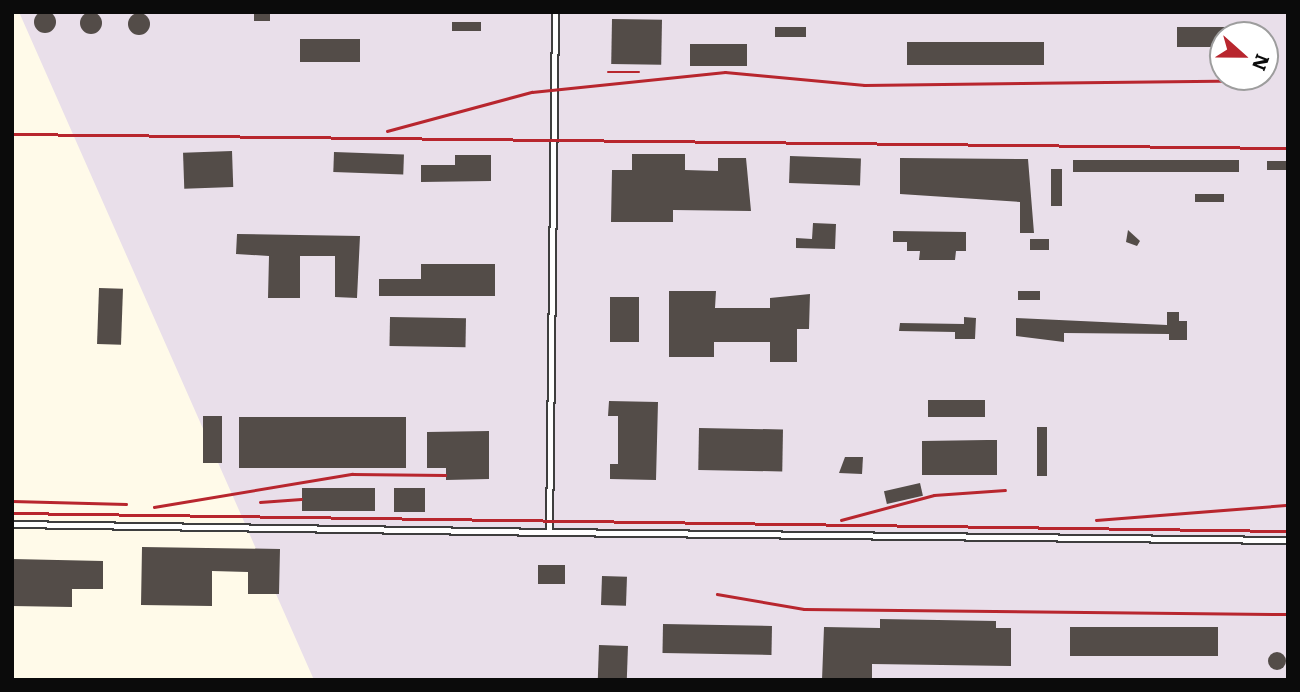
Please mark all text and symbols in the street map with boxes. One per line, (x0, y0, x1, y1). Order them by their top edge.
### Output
north arrow (1209, 21, 1279, 91)
text: N (1246, 50, 1278, 75)

